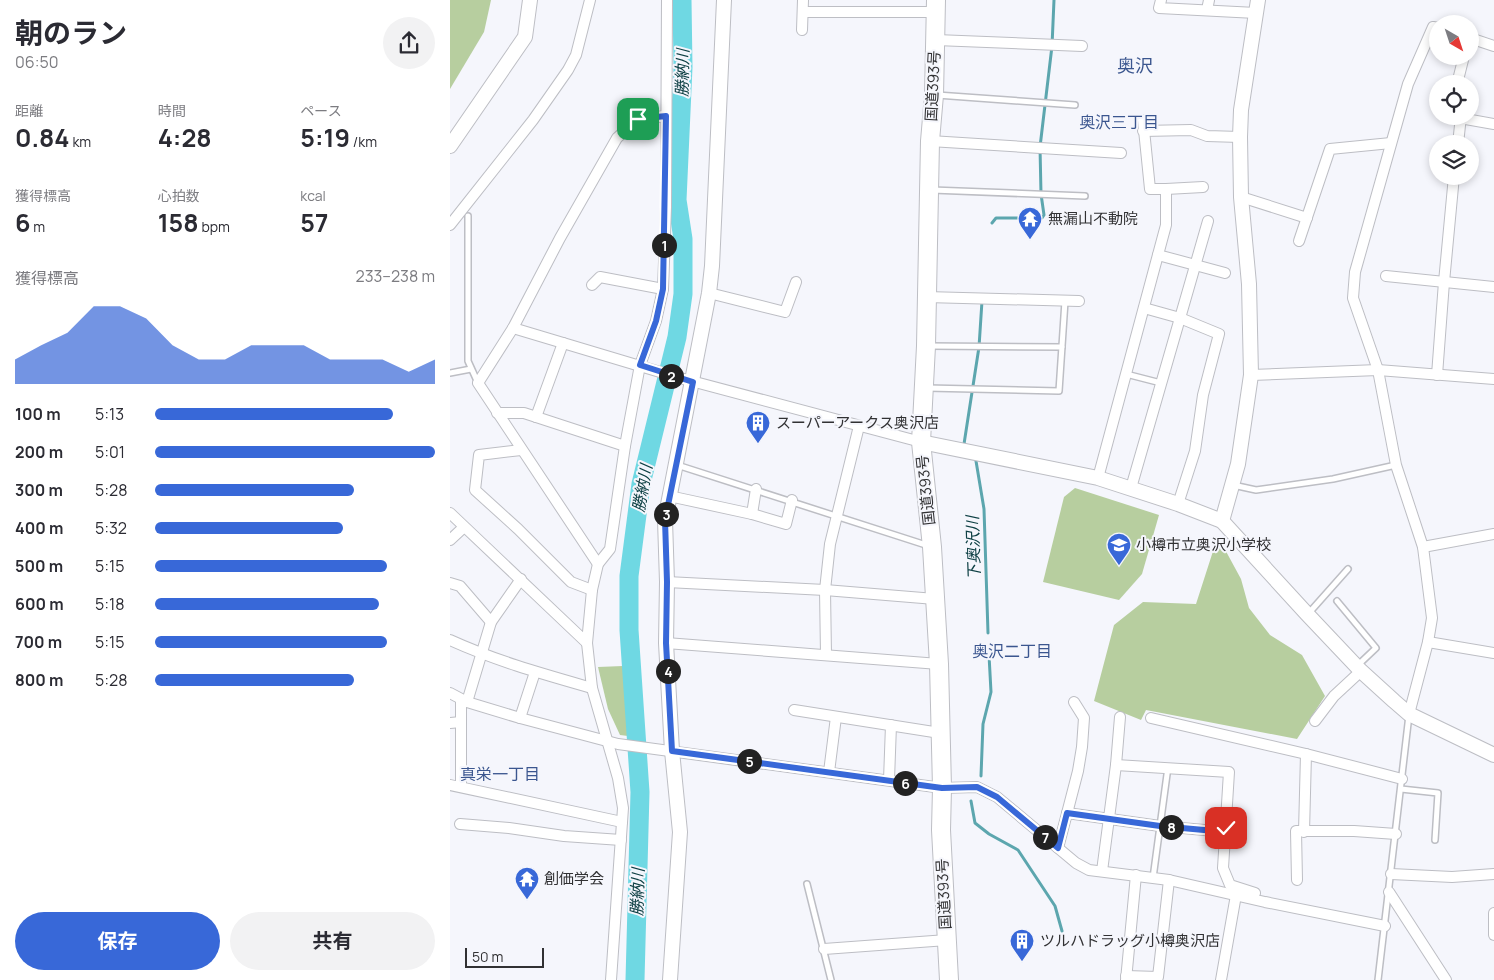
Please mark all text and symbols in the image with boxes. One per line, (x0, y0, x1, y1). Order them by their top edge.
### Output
text: 朝のラン (15, 13, 127, 51)
north arrow (1429, 15, 1479, 65)
map controls (1429, 15, 1479, 185)
button: share (383, 17, 435, 69)
water label: 勝納川 (671, 47, 693, 97)
street label: 国道393号 (920, 50, 945, 122)
text: 06:50 (15, 51, 58, 73)
district label: 奥沢 (1117, 53, 1153, 77)
button: locate (1429, 75, 1479, 125)
pin (617, 98, 659, 140)
text: 距離 (15, 101, 43, 120)
text: 時間 (158, 101, 186, 120)
text: ペース (300, 101, 342, 120)
icon: arrive (624, 105, 652, 133)
district label: 奥沢三丁目 (1079, 111, 1159, 133)
text: 0.84 (15, 120, 70, 155)
text: 4:28 (158, 120, 212, 155)
text: 5:19 (300, 120, 350, 155)
text: km (70, 132, 91, 151)
text: /km (350, 132, 377, 151)
button: layers (1429, 135, 1479, 185)
text: 獲得標高 (15, 186, 71, 205)
text: 心拍数 (158, 186, 200, 205)
text: kcal (300, 186, 326, 205)
text: 6 (15, 205, 31, 240)
text: 158 (158, 205, 199, 240)
text: 57 (300, 205, 328, 240)
temple icon: 無漏山不動院 (1017, 206, 1043, 240)
place label: 無漏山不動院 (1048, 208, 1138, 229)
text: m (31, 217, 45, 236)
text: bpm (199, 217, 230, 236)
pin: 1 (652, 232, 676, 258)
text: 1 (661, 236, 668, 255)
text: 233–238 m (356, 265, 435, 287)
text: 獲得標高 (15, 267, 79, 289)
pin: 2 (658, 364, 684, 388)
text: 2 (667, 367, 676, 386)
text: 100 m (15, 403, 61, 425)
text: 5:13 (95, 403, 124, 425)
building icon: スーパーアークス奥沢店 (745, 410, 771, 444)
place label: スーパーアークス奥沢店 (776, 412, 939, 433)
text: 200 m (15, 441, 63, 463)
text: 5:01 (95, 441, 125, 463)
street label: 国道393号 (911, 454, 940, 526)
water label: 勝納川 (627, 460, 657, 514)
text: 300 m (15, 479, 63, 501)
text: 5:28 (95, 479, 127, 501)
pin: 3 (654, 502, 678, 526)
text: 3 (662, 505, 671, 524)
water label: 下奥沢川 (961, 514, 985, 580)
text: 400 m (15, 517, 63, 539)
text: 5:32 (95, 517, 127, 539)
school or university icon: 小樽市立奥沢小学校 (1106, 532, 1132, 566)
place label: 小樽市立奥沢小学校 (1136, 534, 1271, 555)
text: 500 m (15, 555, 63, 577)
text: 5:15 (95, 555, 125, 577)
text: 600 m (15, 593, 64, 615)
text: 5:18 (95, 593, 125, 615)
text: 700 m (15, 631, 62, 653)
text: 5:15 (95, 631, 125, 653)
district label: 奥沢二丁目 (972, 640, 1052, 662)
pin: 4 (656, 658, 680, 684)
text: 4 (664, 662, 673, 681)
text: 800 m (15, 669, 63, 691)
text: 5:28 (95, 669, 127, 691)
pin: 5 (736, 748, 762, 774)
text: 5 (745, 752, 754, 771)
district label: 真栄一丁目 (460, 763, 540, 785)
pin: 6 (892, 770, 918, 796)
text: 6 (901, 774, 910, 793)
pin (1205, 807, 1247, 849)
pin: 8 (1158, 814, 1184, 840)
icon: check (1212, 814, 1240, 842)
text: 8 (1167, 818, 1176, 837)
pin: 7 (1032, 824, 1058, 850)
text: 7 (1042, 828, 1049, 847)
street label: 国道393号 (931, 858, 956, 930)
temple icon: 創価学会 (514, 866, 540, 900)
water label: 勝納川 (625, 866, 649, 916)
place label: 創価学会 (544, 868, 604, 889)
button: 保存 (15, 912, 220, 970)
button: 共有 (230, 912, 435, 970)
building icon: ツルハドラッグ小樽奥沢店 (1009, 928, 1035, 962)
place label: ツルハドラッグ小樽奥沢店 (1040, 930, 1220, 951)
scale bar (465, 945, 544, 968)
text: 50 m (472, 947, 503, 966)

